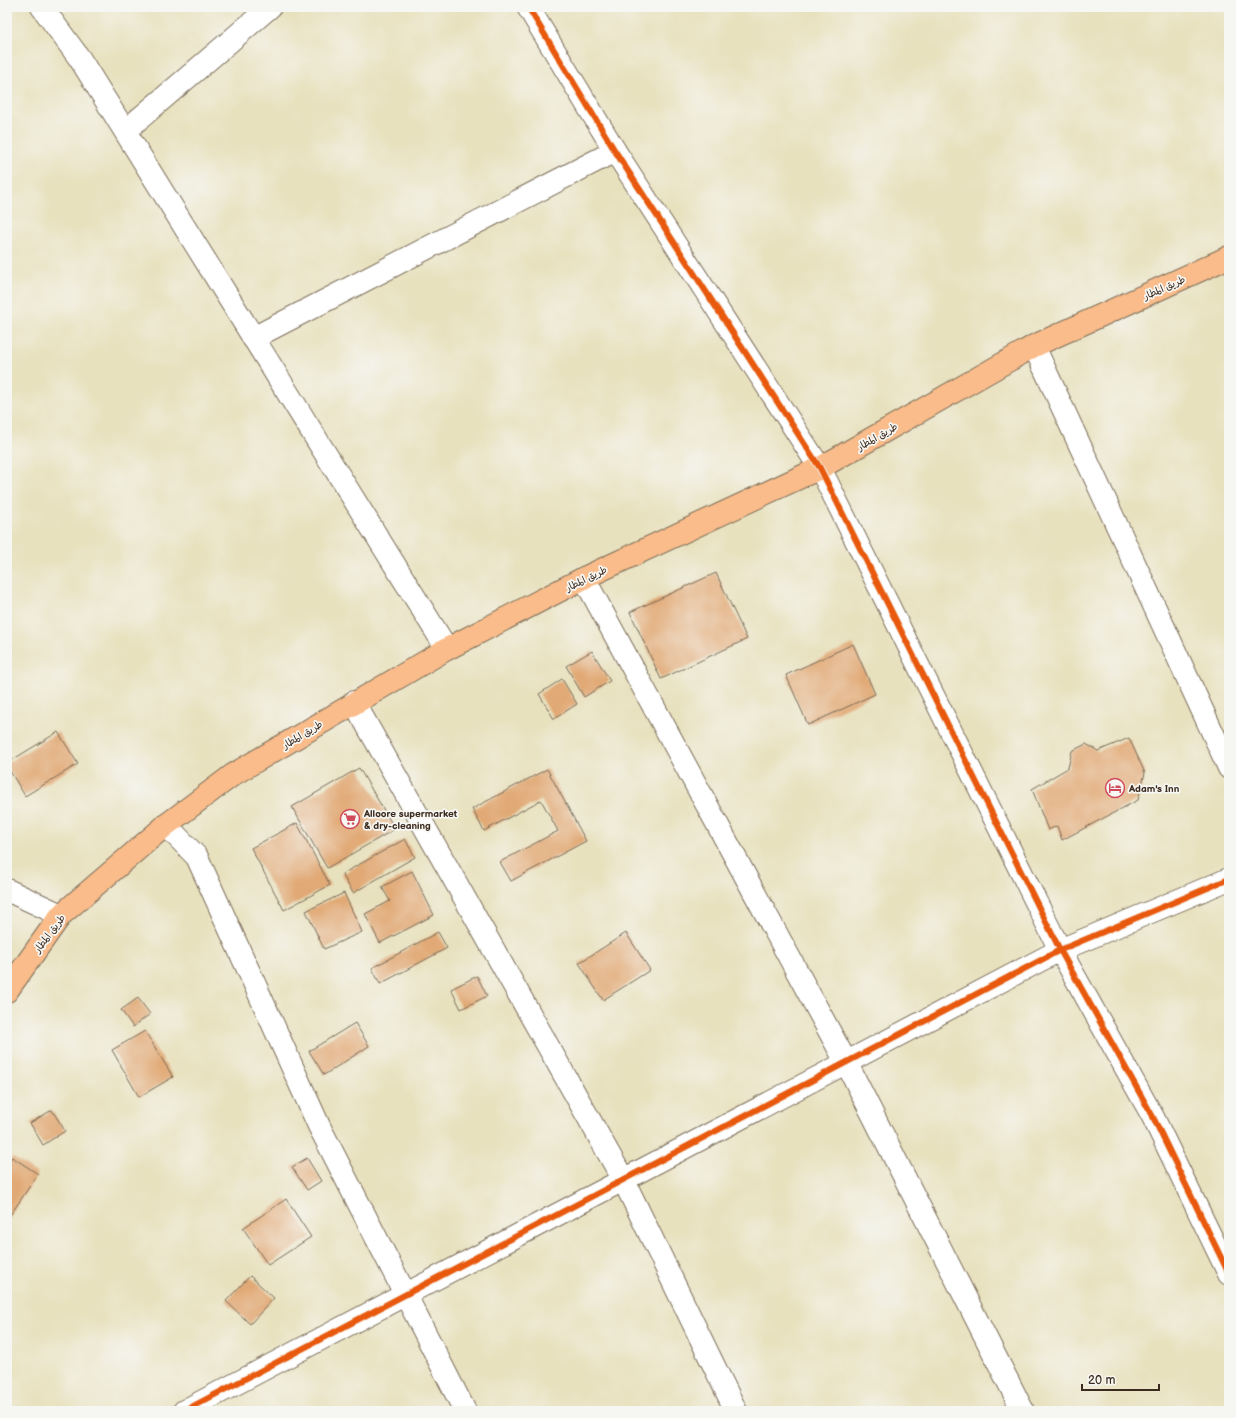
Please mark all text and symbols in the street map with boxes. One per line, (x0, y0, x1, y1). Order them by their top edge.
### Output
street label: طريق المطار (1141, 273, 1187, 303)
street label: طريق المطار (854, 421, 900, 454)
street label: طريق المطار (563, 564, 609, 595)
street label: طريق المطار (279, 718, 325, 752)
hotel icon: Adam's Inn (1104, 777, 1126, 799)
place label: Adam's Inn (1128, 783, 1180, 795)
supermarket icon: Alloore supermarket & dry-cleaning (339, 808, 361, 830)
place label: Alloore supermarket & dry-cleaning (363, 808, 458, 832)
street label: طريق المطار (31, 912, 68, 956)
scale bar (1082, 1366, 1159, 1392)
text: 20 m (1088, 1373, 1115, 1388)

